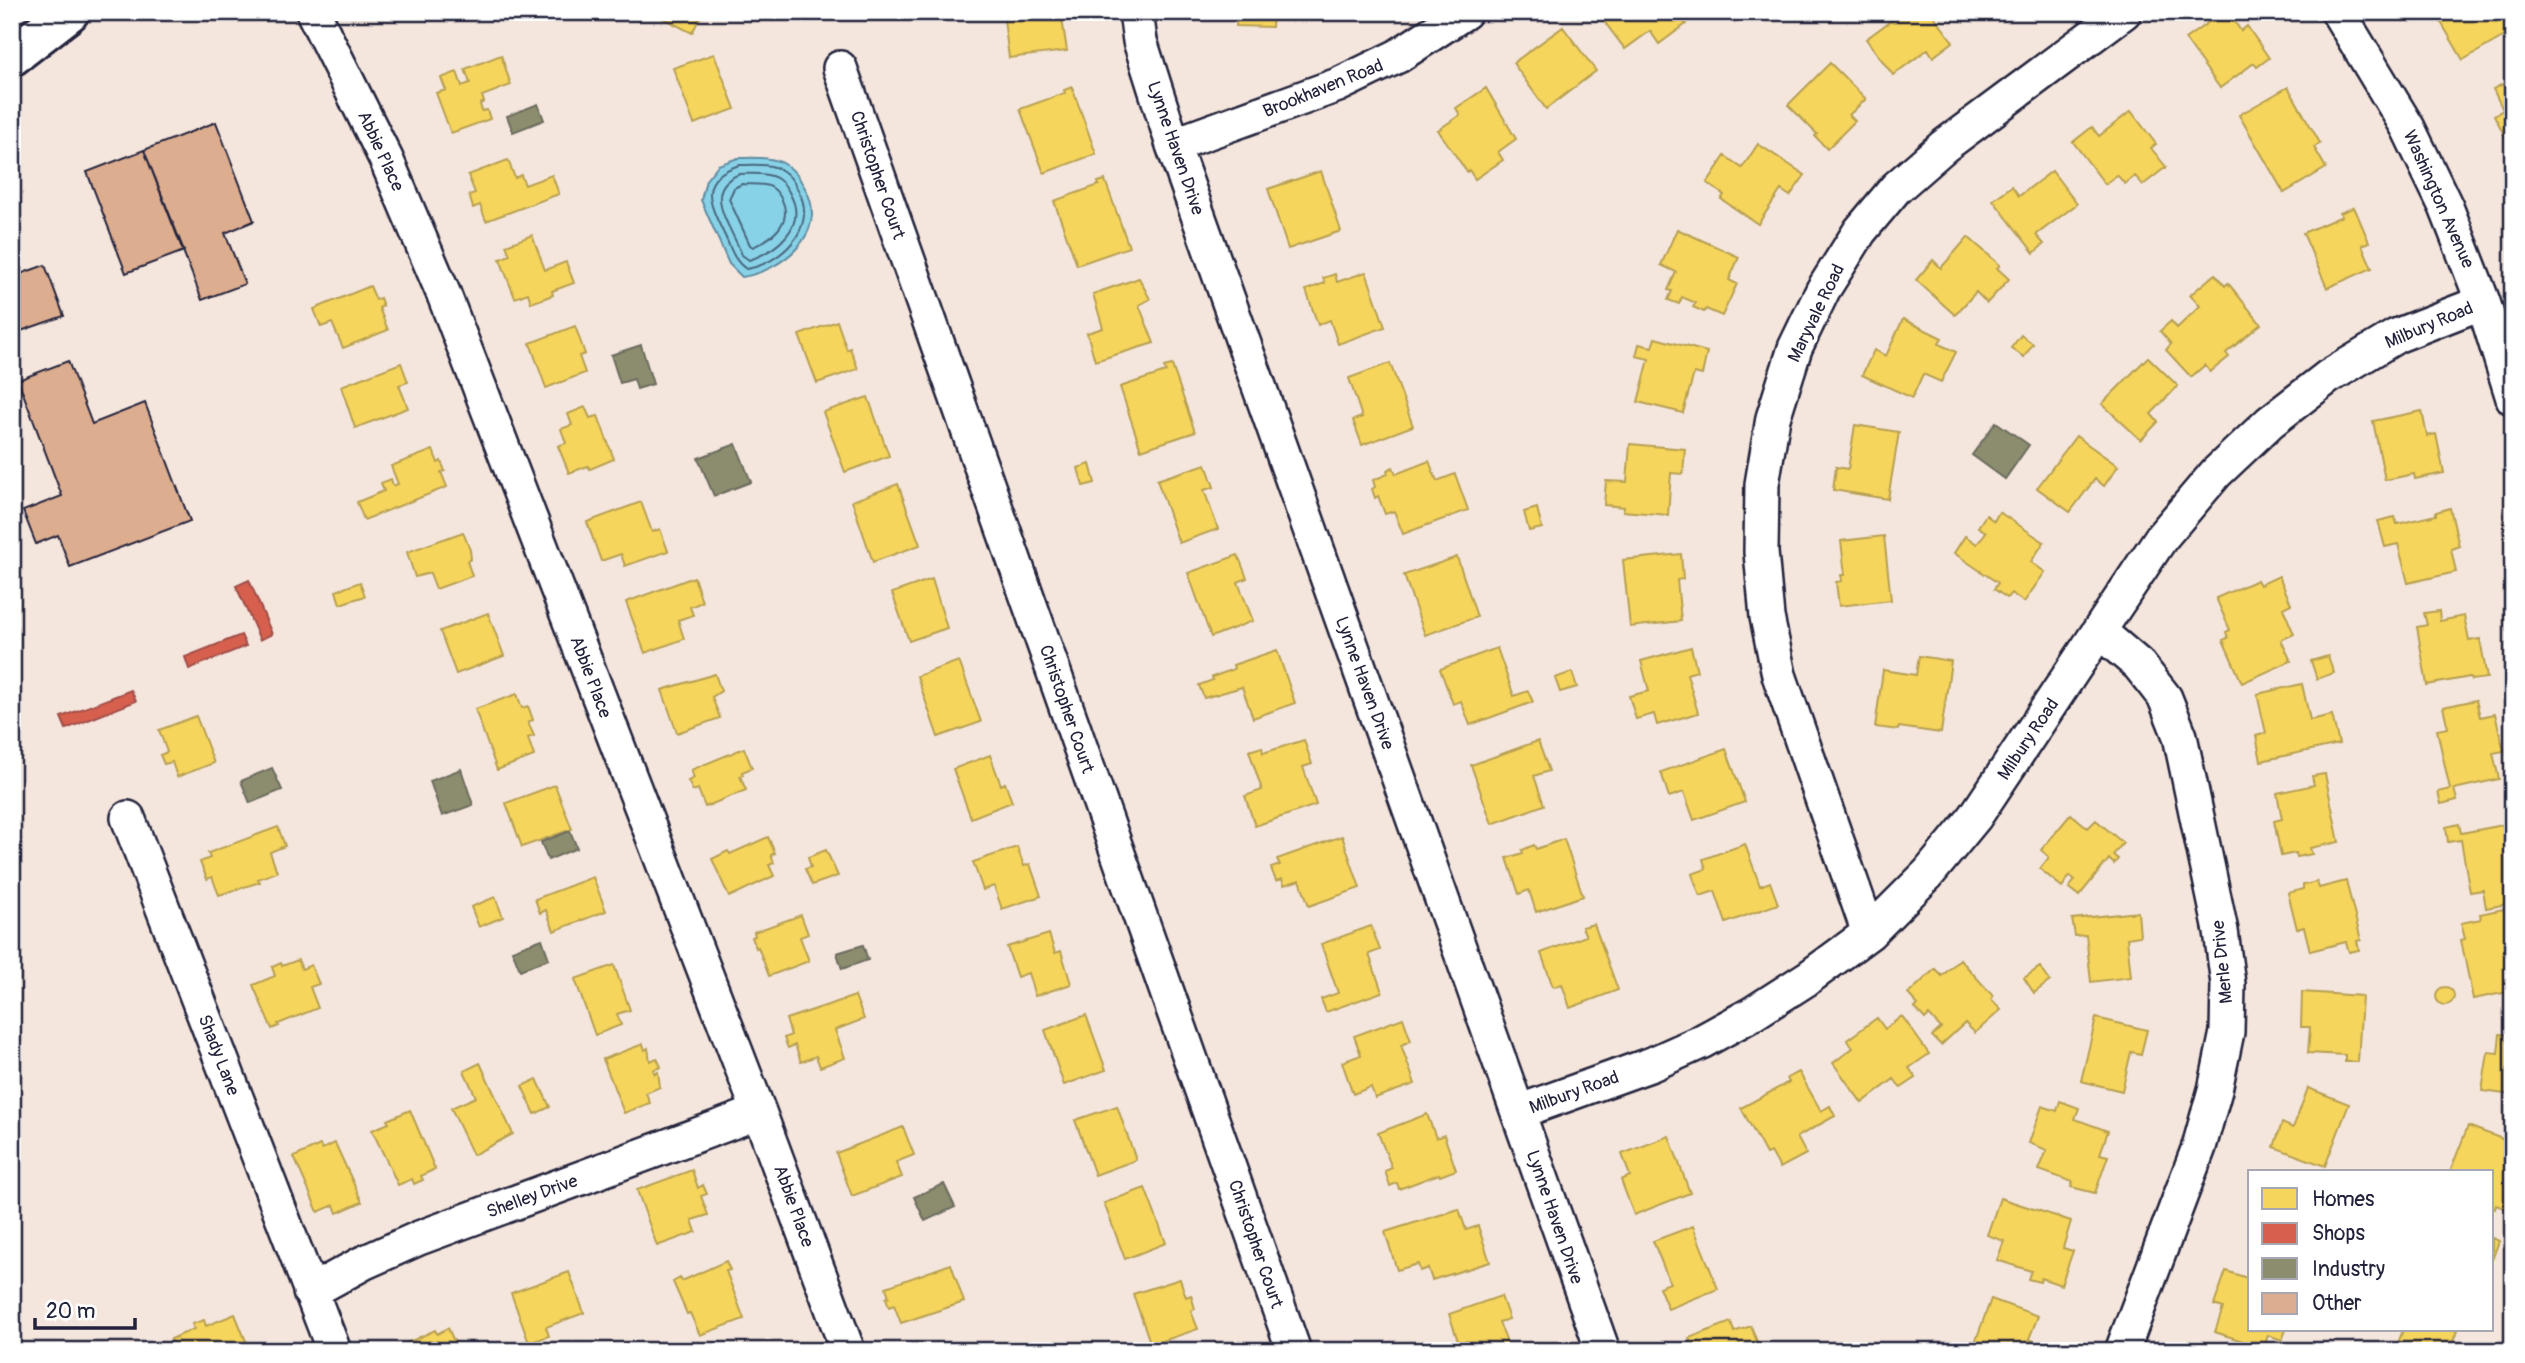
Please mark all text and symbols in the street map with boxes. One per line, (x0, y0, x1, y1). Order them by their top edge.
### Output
street label: Brookhaven Road (1260, 54, 1387, 123)
street label: Lynne Haven Drive (1142, 78, 1209, 218)
street label: Abbie Place (352, 107, 409, 195)
street label: Christopher Court (845, 108, 910, 243)
street label: Washington Avenue (2398, 127, 2479, 272)
street label: Maryvale Road (1783, 260, 1850, 366)
street label: Milbury Road (2382, 297, 2477, 354)
street label: Lynne Haven Drive (1330, 614, 1399, 753)
street label: Abbie Place (564, 633, 617, 722)
street label: Christopher Court (1034, 642, 1099, 777)
street label: Milbury Road (1993, 694, 2064, 785)
street label: Merle Drive (2207, 919, 2238, 1005)
street label: Shady Lane (193, 1012, 244, 1099)
street label: Milbury Road (1526, 1066, 1622, 1119)
street label: Lynne Haven Drive (1521, 1147, 1588, 1287)
street label: Abbie Place (768, 1162, 819, 1251)
street label: Shelley Drive (483, 1169, 581, 1224)
legend (2248, 1170, 2494, 1332)
street label: Christopher Court (1223, 1177, 1288, 1312)
text: Homes (2312, 1186, 2375, 1213)
text: Shops (2312, 1220, 2365, 1247)
text: Industry (2312, 1256, 2385, 1283)
scale bar (35, 1286, 135, 1330)
text: Other (2312, 1290, 2362, 1317)
text: 20 m (46, 1298, 95, 1325)

